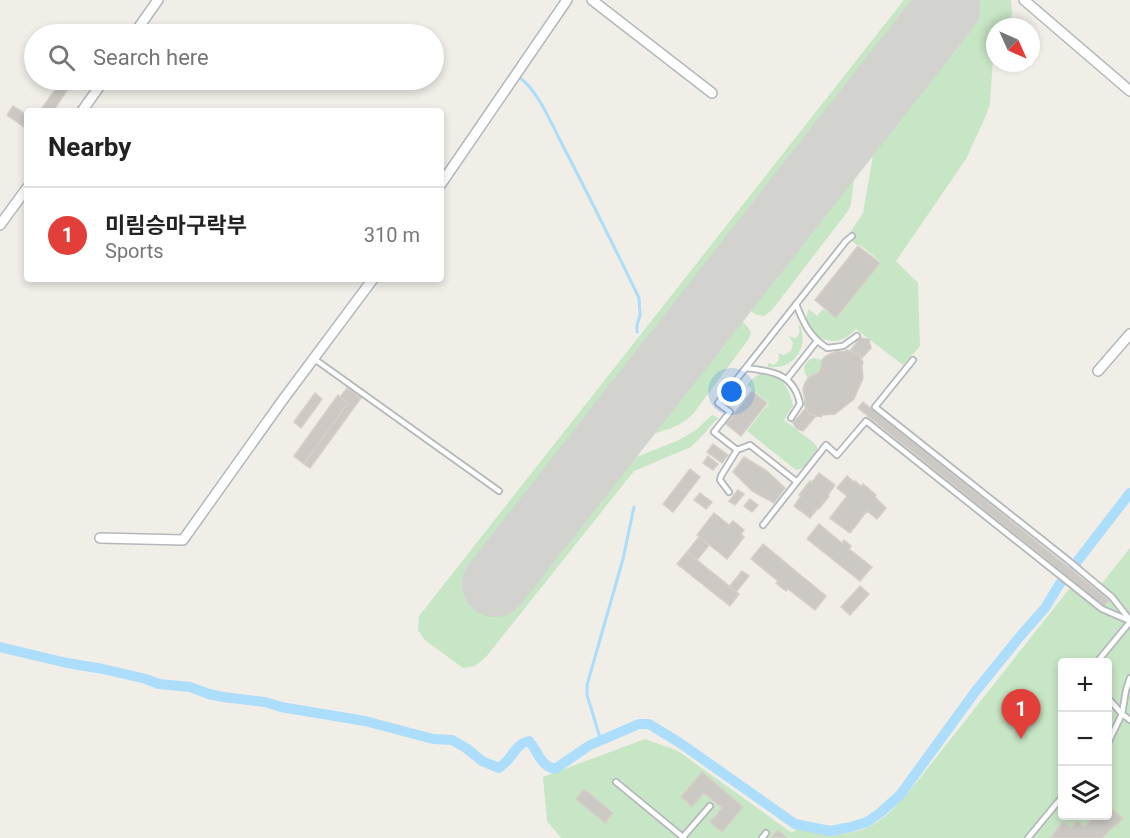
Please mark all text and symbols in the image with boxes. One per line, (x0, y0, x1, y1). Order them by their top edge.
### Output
north arrow (986, 18, 1040, 72)
search box (24, 24, 444, 90)
icon: search (45, 41, 78, 74)
text: Search here (93, 45, 209, 70)
text: Nearby (48, 132, 131, 162)
text: 미림승마구락부 (105, 213, 247, 238)
text: 1 (62, 223, 73, 247)
text: 310 m (364, 223, 420, 247)
text: Sports (105, 239, 164, 263)
your location (717, 377, 746, 406)
map controls (1058, 658, 1112, 820)
button: + (1058, 658, 1112, 712)
pin: 1 (1002, 690, 1040, 739)
button: − (1058, 712, 1112, 766)
button: layers (1058, 766, 1112, 820)

